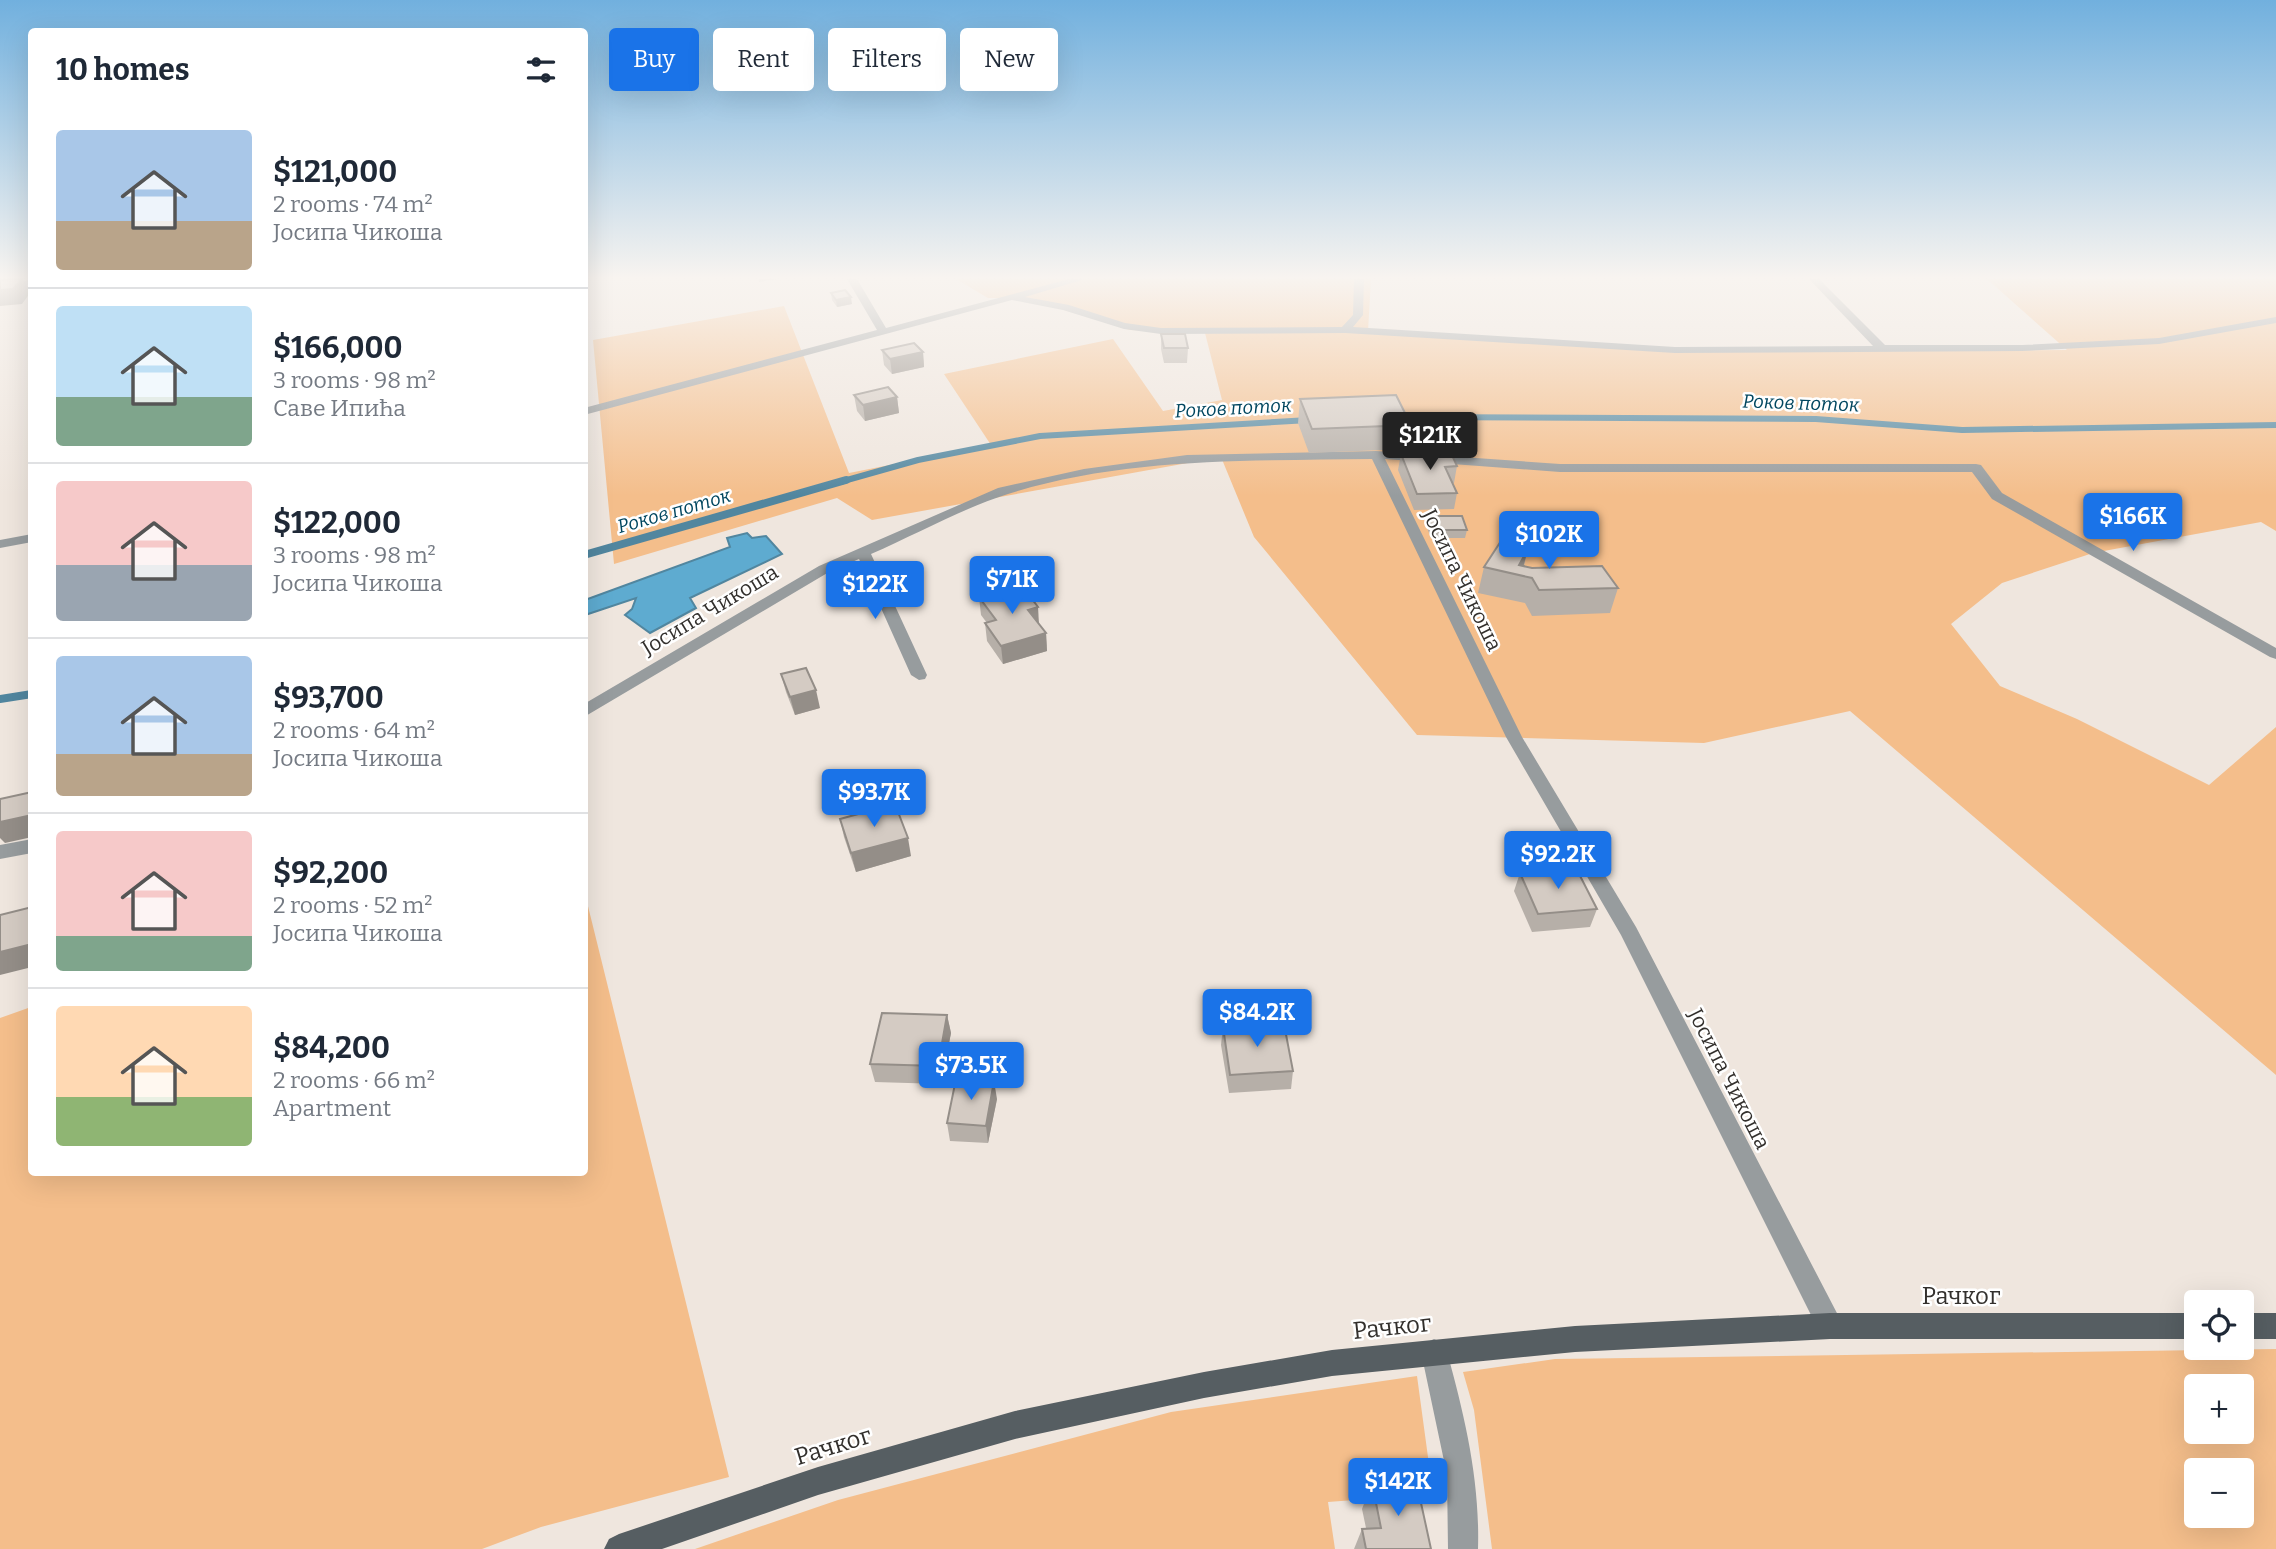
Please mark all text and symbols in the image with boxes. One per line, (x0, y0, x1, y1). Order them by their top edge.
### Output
chip: Buy (609, 28, 699, 91)
chip: Rent (713, 28, 814, 91)
chip: Filters (828, 28, 946, 91)
chip: New (960, 28, 1058, 91)
icon: filters (522, 51, 560, 89)
text: 10 homes (56, 52, 190, 88)
text: $121,000 (273, 154, 397, 190)
icon: home (112, 158, 196, 242)
text: 2 rooms · 74 m² (273, 190, 433, 218)
text: Јосипа Чикоша (273, 218, 443, 246)
text: $166,000 (273, 330, 403, 366)
icon: home (112, 334, 196, 418)
text: 3 rooms · 98 m² (273, 366, 436, 394)
water label: Роков поток (1742, 389, 1860, 417)
water label: Роков поток (1174, 393, 1292, 423)
text: Саве Ипића (273, 394, 406, 422)
pin: $121K (1381, 412, 1479, 472)
text: $121K (1398, 421, 1462, 449)
water label: Роков поток (615, 484, 734, 538)
pin: $166K (2084, 494, 2182, 553)
text: $166K (2099, 502, 2167, 530)
street label: Јосипа Чикоша (1416, 504, 1508, 656)
text: $122,000 (273, 505, 401, 541)
icon: home (112, 509, 196, 593)
pin: $102K (1500, 512, 1598, 571)
text: $102K (1515, 520, 1583, 548)
text: 3 rooms · 98 m² (273, 541, 436, 569)
pin: $71K (971, 556, 1053, 616)
street label: Јосипа Чикоша (636, 559, 783, 662)
pin: $122K (826, 562, 924, 621)
text: $71K (986, 565, 1038, 593)
text: Јосипа Чикоша (273, 569, 443, 597)
text: $122K (842, 570, 908, 598)
text: $93,700 (273, 680, 384, 716)
icon: home (112, 684, 196, 768)
text: 2 rooms · 64 m² (273, 716, 435, 744)
text: Јосипа Чикоша (273, 744, 443, 772)
pin: $93.7K (817, 770, 931, 829)
text: $93.7K (838, 778, 910, 806)
pin: $92.2K (1501, 832, 1615, 891)
text: $92.2K (1520, 840, 1596, 868)
text: $92,200 (273, 855, 388, 891)
icon: home (112, 859, 196, 943)
text: 2 rooms · 52 m² (273, 891, 432, 919)
text: Јосипа Чикоша (273, 919, 443, 947)
pin: $84.2K (1200, 990, 1314, 1049)
text: $84.2K (1219, 998, 1295, 1026)
street label: Јосипа Чикоша (1682, 1003, 1776, 1154)
text: $84,200 (273, 1030, 390, 1066)
icon: home (112, 1034, 196, 1118)
pin: $73.5K (914, 1042, 1028, 1102)
text: $73.5K (935, 1051, 1007, 1079)
text: 2 rooms · 66 m² (273, 1066, 435, 1094)
text: Apartment (273, 1094, 391, 1122)
street label: Рачког (1922, 1282, 2001, 1310)
map controls (2184, 1290, 2254, 1528)
button: locate (2184, 1290, 2254, 1360)
street label: Рачког (1351, 1309, 1433, 1345)
button: + (2184, 1374, 2254, 1444)
street label: Рачког (791, 1421, 875, 1471)
pin: $142K (1349, 1458, 1447, 1518)
button: − (2184, 1458, 2254, 1528)
text: $142K (1364, 1467, 1432, 1495)

